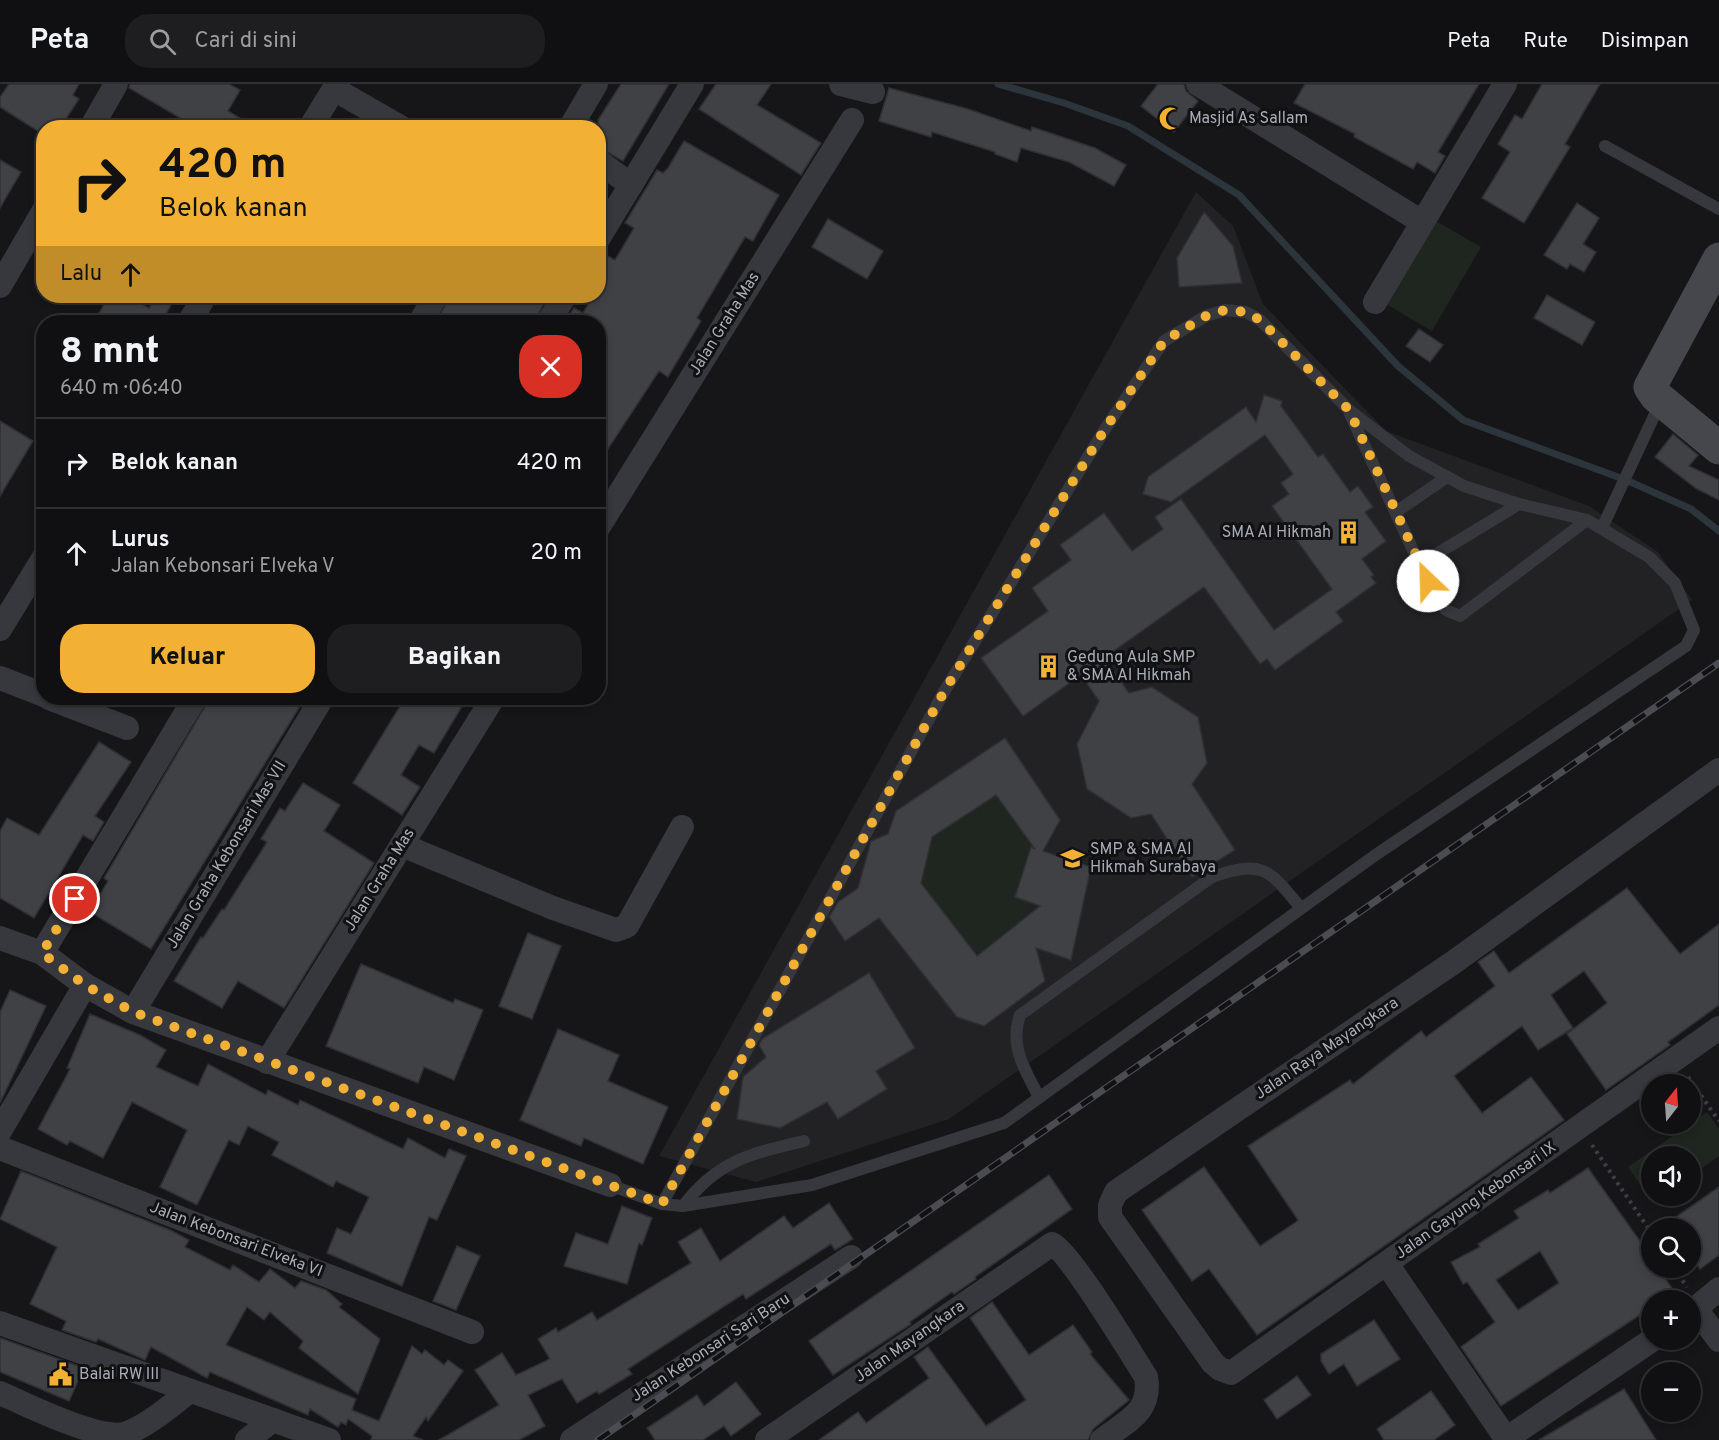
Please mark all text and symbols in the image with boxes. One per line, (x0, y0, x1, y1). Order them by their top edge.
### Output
search box (125, 14, 545, 68)
text: Peta (30, 23, 89, 59)
icon: search (146, 25, 179, 58)
text: Cari di sini (194, 28, 297, 55)
text: Peta (1447, 28, 1490, 55)
text: Rute (1523, 28, 1568, 55)
text: Disimpan (1601, 28, 1689, 55)
mosque icon: Masjid As Sallam (1158, 106, 1184, 132)
place label: Masjid As Sallam (1189, 109, 1308, 129)
text: 420 m (159, 140, 287, 193)
icon: right (60, 144, 138, 222)
text: Belok kanan (159, 192, 308, 226)
icon: ahead (114, 258, 147, 291)
text: Lalu (60, 261, 102, 288)
street label: Jalan Graha Mas (685, 269, 765, 379)
text: 8 mnt (60, 330, 159, 376)
button: close (519, 335, 582, 398)
text: 640 m · 06:40 (60, 376, 183, 402)
icon: right (60, 447, 93, 480)
text: Belok kanan (111, 450, 238, 477)
text: 420 m (517, 450, 582, 477)
building icon: SMA Al Hikmah (1336, 520, 1362, 546)
place label: SMA Al Hikmah (1222, 523, 1331, 543)
text: Lurus (111, 527, 170, 554)
icon: ahead (60, 537, 93, 570)
text: 20 m (531, 540, 582, 567)
position arrow (1396, 549, 1460, 613)
text: Jalan Kebonsari Elveka V (111, 554, 335, 580)
button: Keluar (60, 624, 315, 693)
button: Bagikan (327, 624, 582, 693)
place label: Gedung Aula SMP & SMA Al Hikmah (1067, 648, 1195, 686)
building icon: Gedung Aula SMP & SMA Al Hikmah (1036, 654, 1062, 680)
street label: Jalan Graha Kebonsari Mas VII (163, 757, 291, 953)
street label: Jalan Graha Mas (340, 825, 420, 935)
place label: SMP & SMA Al Hikmah Surabaya (1090, 840, 1216, 878)
school or university icon: SMP & SMA Al Hikmah Surabaya (1059, 846, 1085, 872)
pin (49, 873, 100, 924)
icon: arrive (58, 882, 91, 915)
street label: Jalan Raya Mayangkara (1251, 994, 1403, 1104)
north arrow (1641, 1074, 1701, 1134)
map controls (1641, 1074, 1701, 1422)
street label: Jalan Gayung Kebonsari IX (1392, 1138, 1560, 1264)
button: sound (1641, 1146, 1701, 1206)
street label: Jalan Kebonsari Elveka VI (147, 1198, 325, 1282)
button: search (1641, 1218, 1701, 1278)
street label: Jalan Kebonsari Sari Baru (628, 1289, 794, 1407)
button: + (1641, 1290, 1701, 1350)
street label: Jalan Mayangkara (851, 1297, 969, 1387)
public building icon: Balai RW III (48, 1362, 74, 1388)
button: − (1641, 1362, 1701, 1422)
place label: Balai RW III (79, 1365, 159, 1385)

